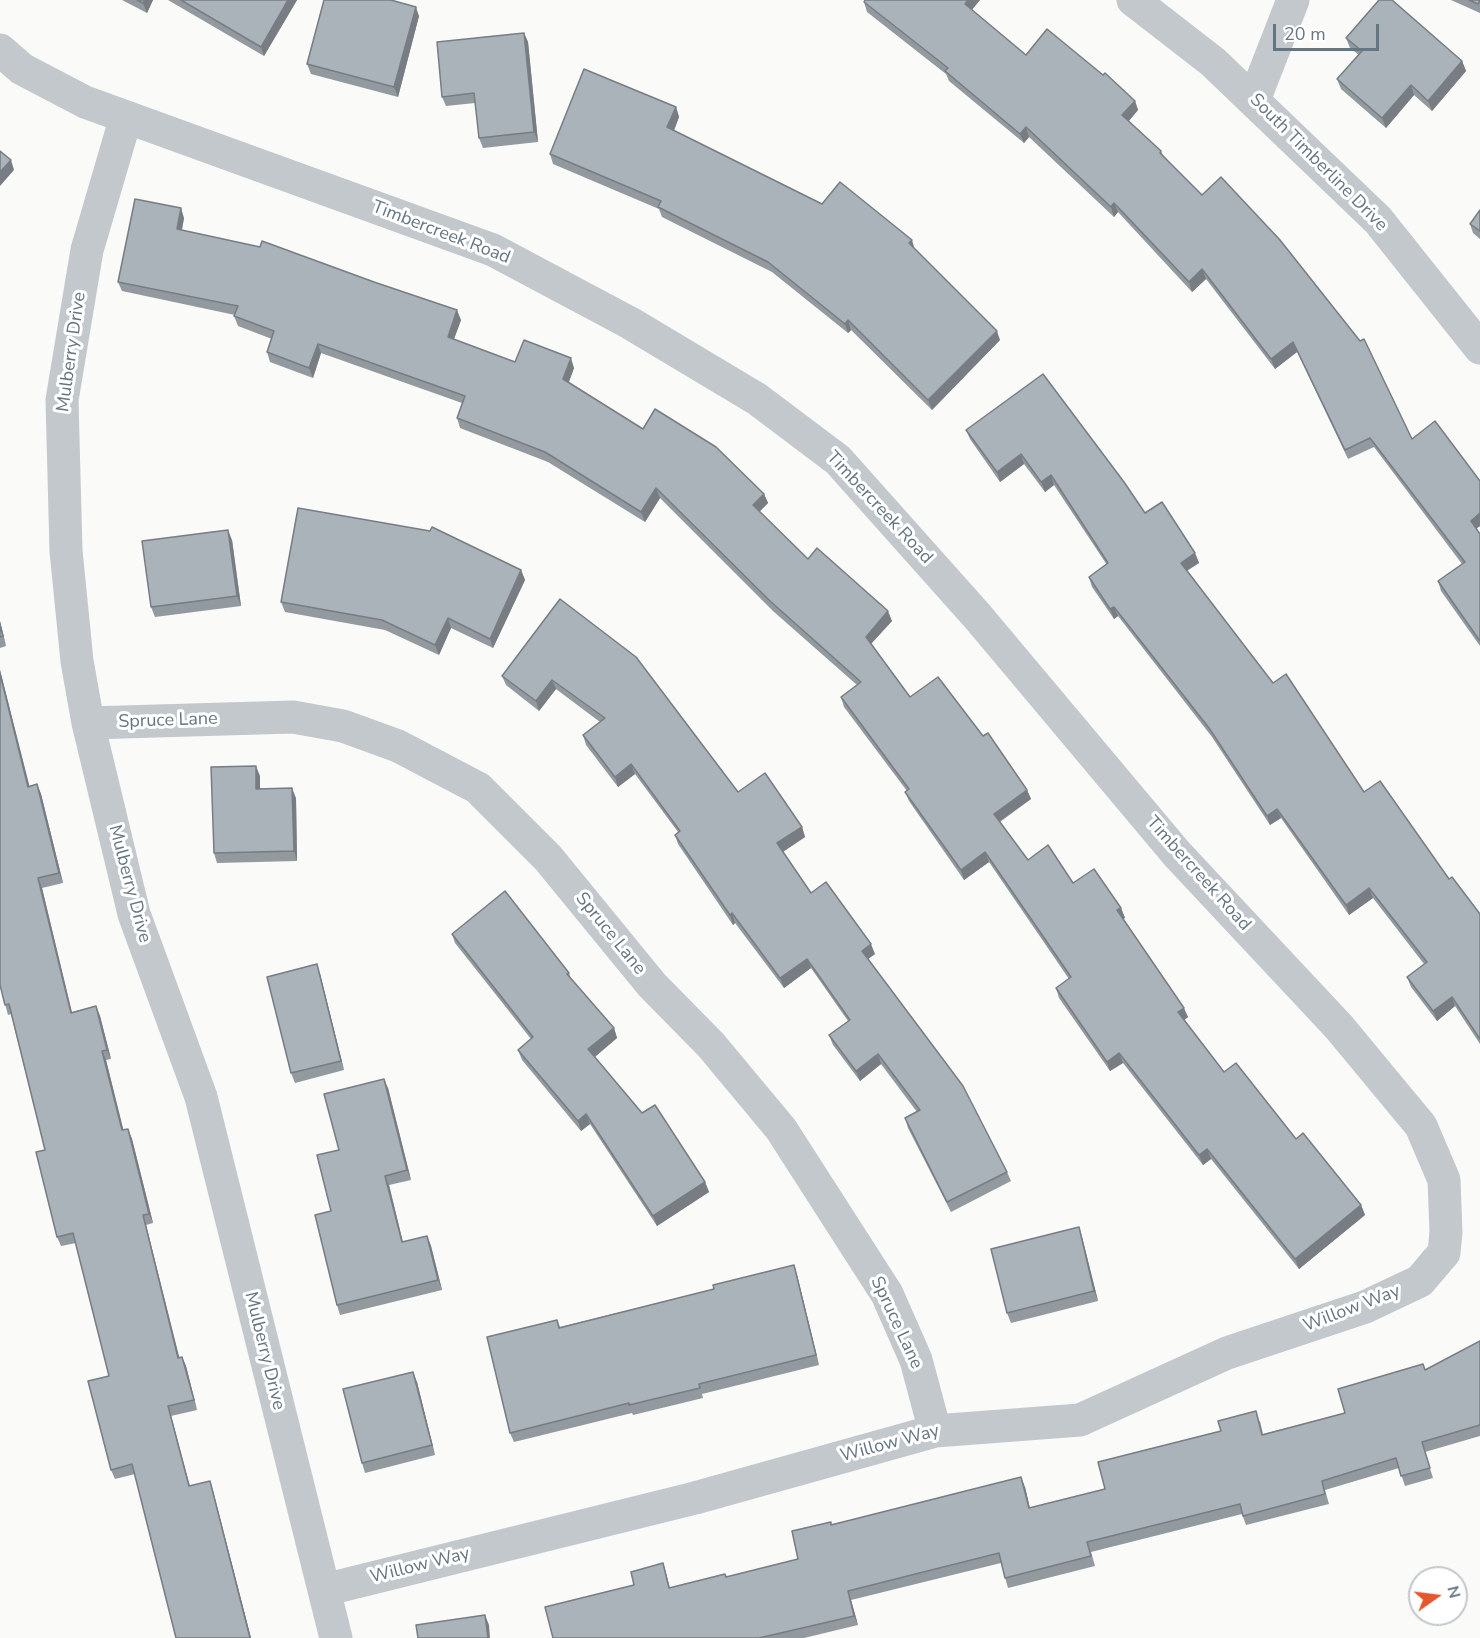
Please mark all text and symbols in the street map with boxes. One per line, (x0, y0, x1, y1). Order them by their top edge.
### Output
scale bar (1276, 12, 1382, 50)
text: 20 m (1284, 22, 1326, 46)
street label: South Timberline Drive (1245, 90, 1391, 236)
street label: Timbercreek Road (369, 197, 513, 269)
street label: Mulberry Drive (53, 291, 91, 413)
street label: Timbercreek Road (821, 447, 937, 569)
street label: Spruce Lane (118, 708, 218, 734)
street label: Timbercreek Road (1141, 812, 1255, 936)
street label: Mulberry Drive (103, 823, 155, 945)
street label: Spruce Lane (570, 889, 650, 979)
street label: Spruce Lane (865, 1273, 927, 1373)
street label: Willow Way (1301, 1281, 1403, 1337)
street label: Mulberry Drive (239, 1290, 289, 1412)
street label: Willow Way (838, 1420, 942, 1468)
street label: Willow Way (368, 1543, 472, 1589)
north arrow (1408, 1566, 1468, 1626)
text: N (1441, 1584, 1466, 1601)

